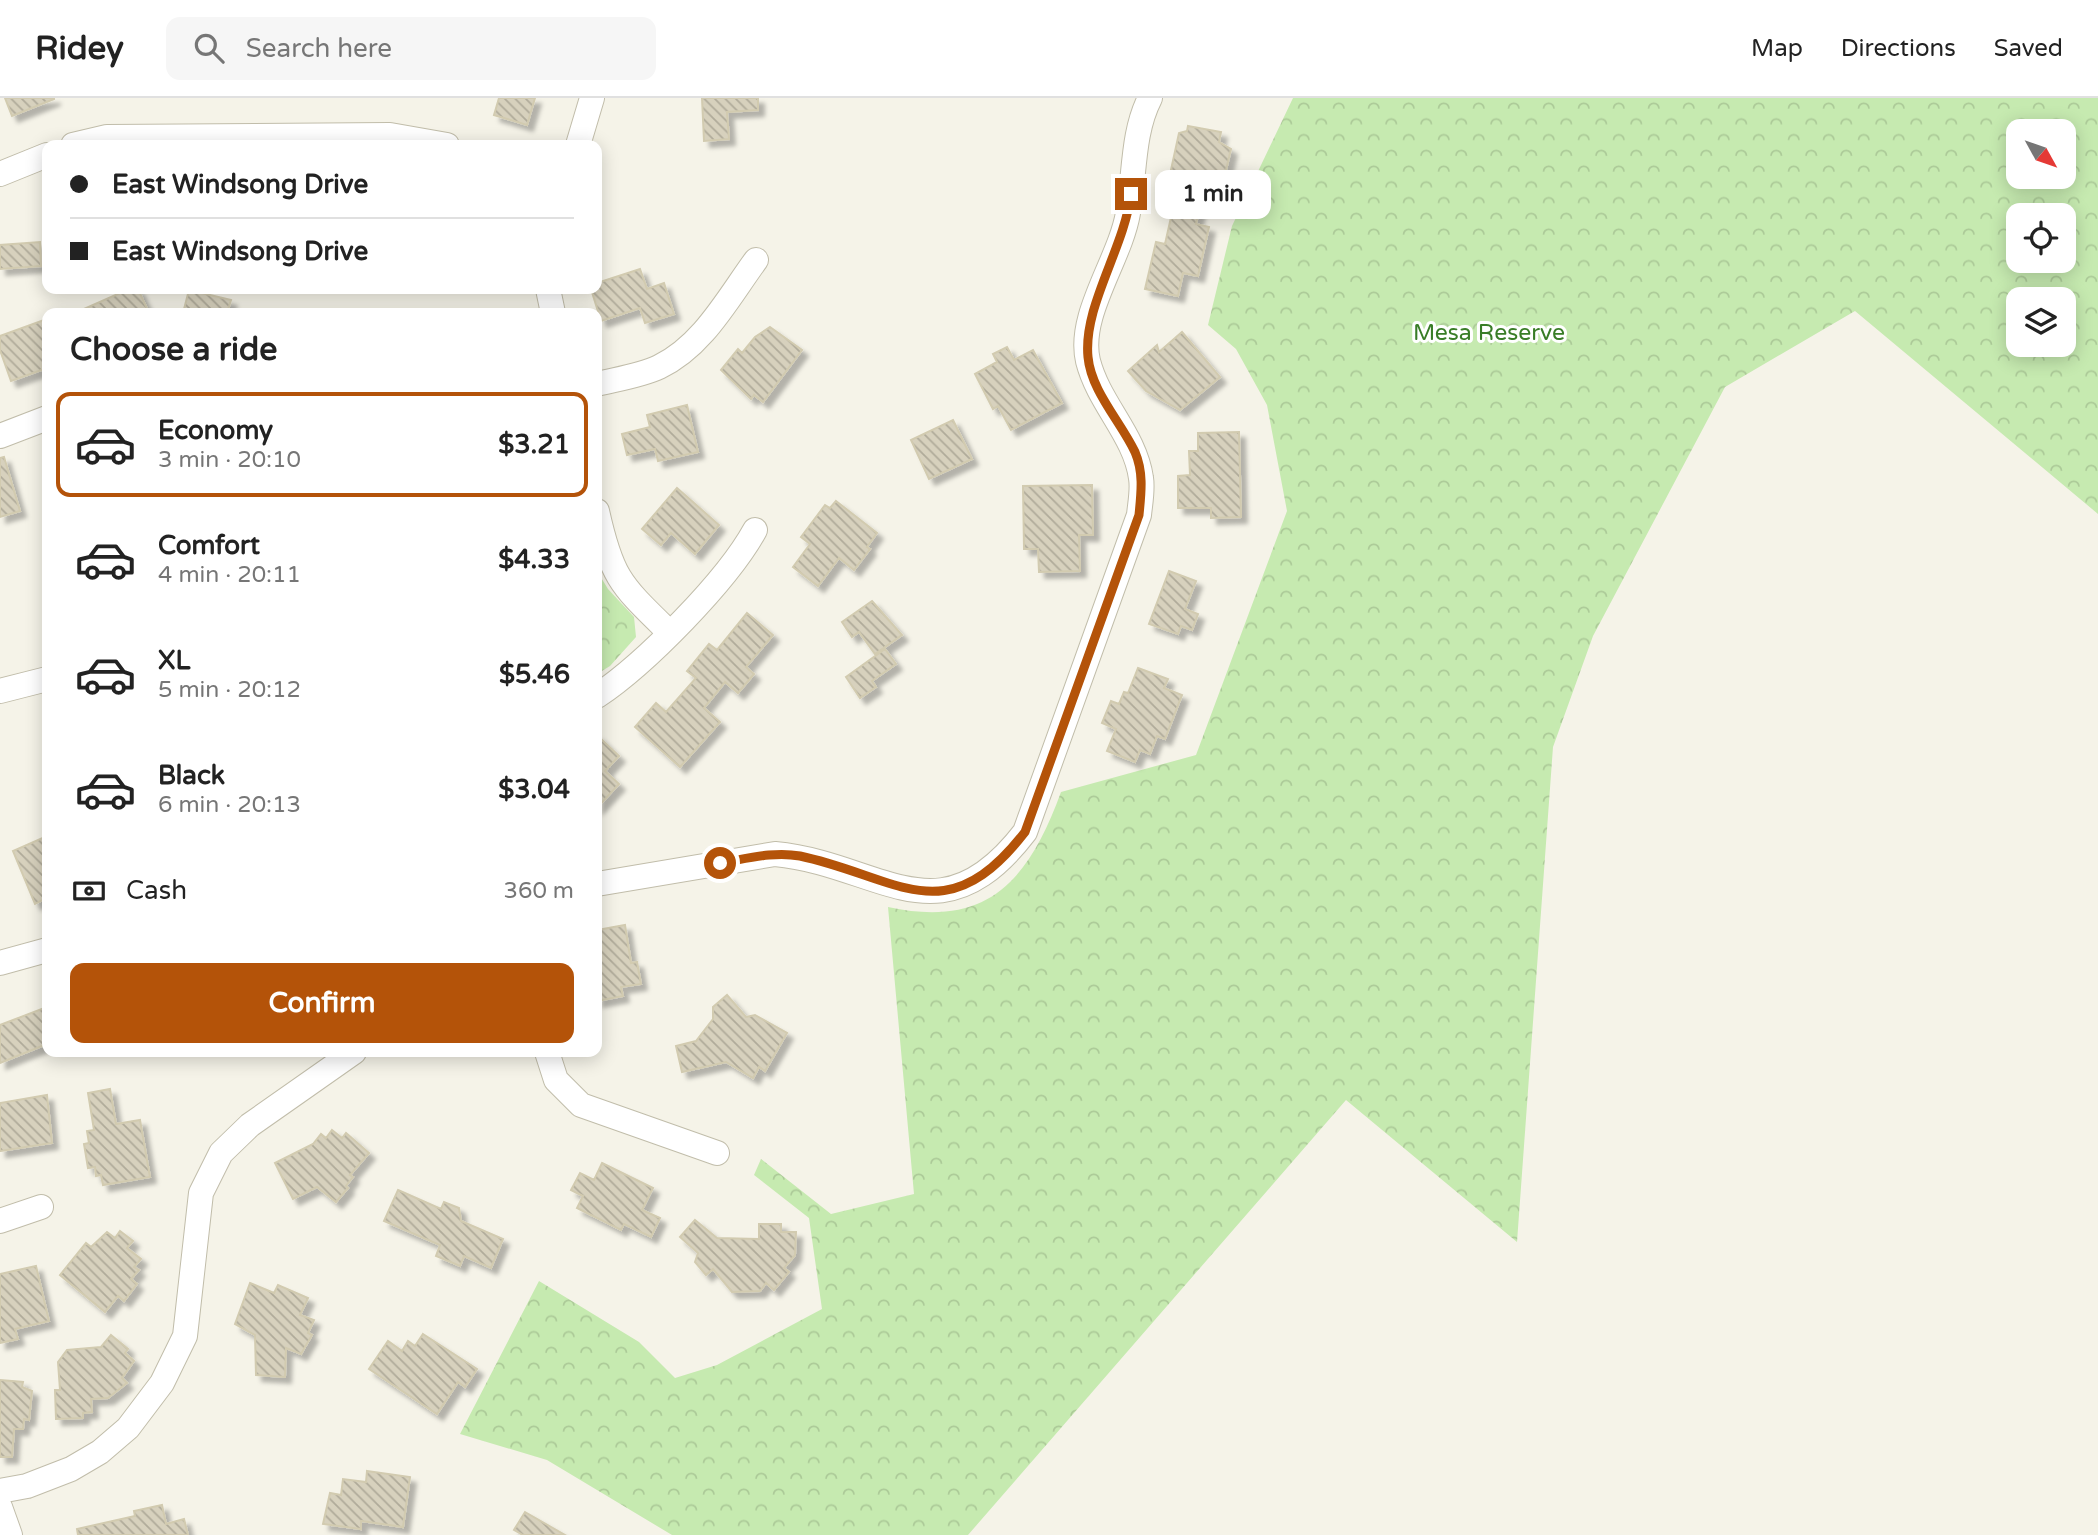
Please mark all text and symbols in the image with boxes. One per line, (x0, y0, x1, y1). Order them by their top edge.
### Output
search box (166, 17, 656, 80)
text: Ridey (35, 29, 124, 68)
icon: search (190, 29, 228, 67)
text: Search here (246, 33, 392, 64)
text: Map (1751, 34, 1803, 63)
text: Directions (1841, 34, 1956, 63)
text: Saved (1994, 34, 2063, 63)
north arrow (2006, 119, 2076, 189)
map controls (2006, 119, 2076, 357)
text: East Windsong Drive (112, 169, 368, 200)
callout: 1 min (1156, 170, 1271, 218)
route end (1115, 178, 1147, 210)
text: 1 min (1182, 180, 1244, 208)
button: locate (2006, 203, 2076, 273)
text: East Windsong Drive (112, 236, 368, 267)
button: layers (2006, 287, 2076, 357)
park label: Mesa Reserve (1413, 319, 1565, 347)
text: Choose a ride (70, 331, 277, 369)
icon: car (74, 413, 137, 476)
text: Economy (158, 415, 273, 446)
text: $3.21 (498, 429, 570, 460)
text: 3 min · 20:10 (158, 446, 301, 474)
icon: car (74, 528, 137, 591)
text: Comfort (158, 530, 260, 561)
text: $4.33 (498, 544, 570, 575)
text: 4 min · 20:11 (158, 561, 301, 589)
icon: car (74, 643, 137, 706)
text: XL (158, 645, 190, 676)
text: $5.46 (499, 659, 570, 690)
text: 5 min · 20:12 (158, 676, 301, 704)
icon: car (74, 758, 137, 821)
text: Black (158, 760, 225, 791)
text: $3.04 (498, 774, 570, 805)
text: 6 min · 20:13 (158, 791, 301, 819)
route start (704, 847, 736, 879)
icon: cash (70, 872, 108, 910)
text: Cash (126, 875, 187, 906)
text: 360 m (504, 877, 574, 905)
button: Confirm (70, 963, 574, 1043)

